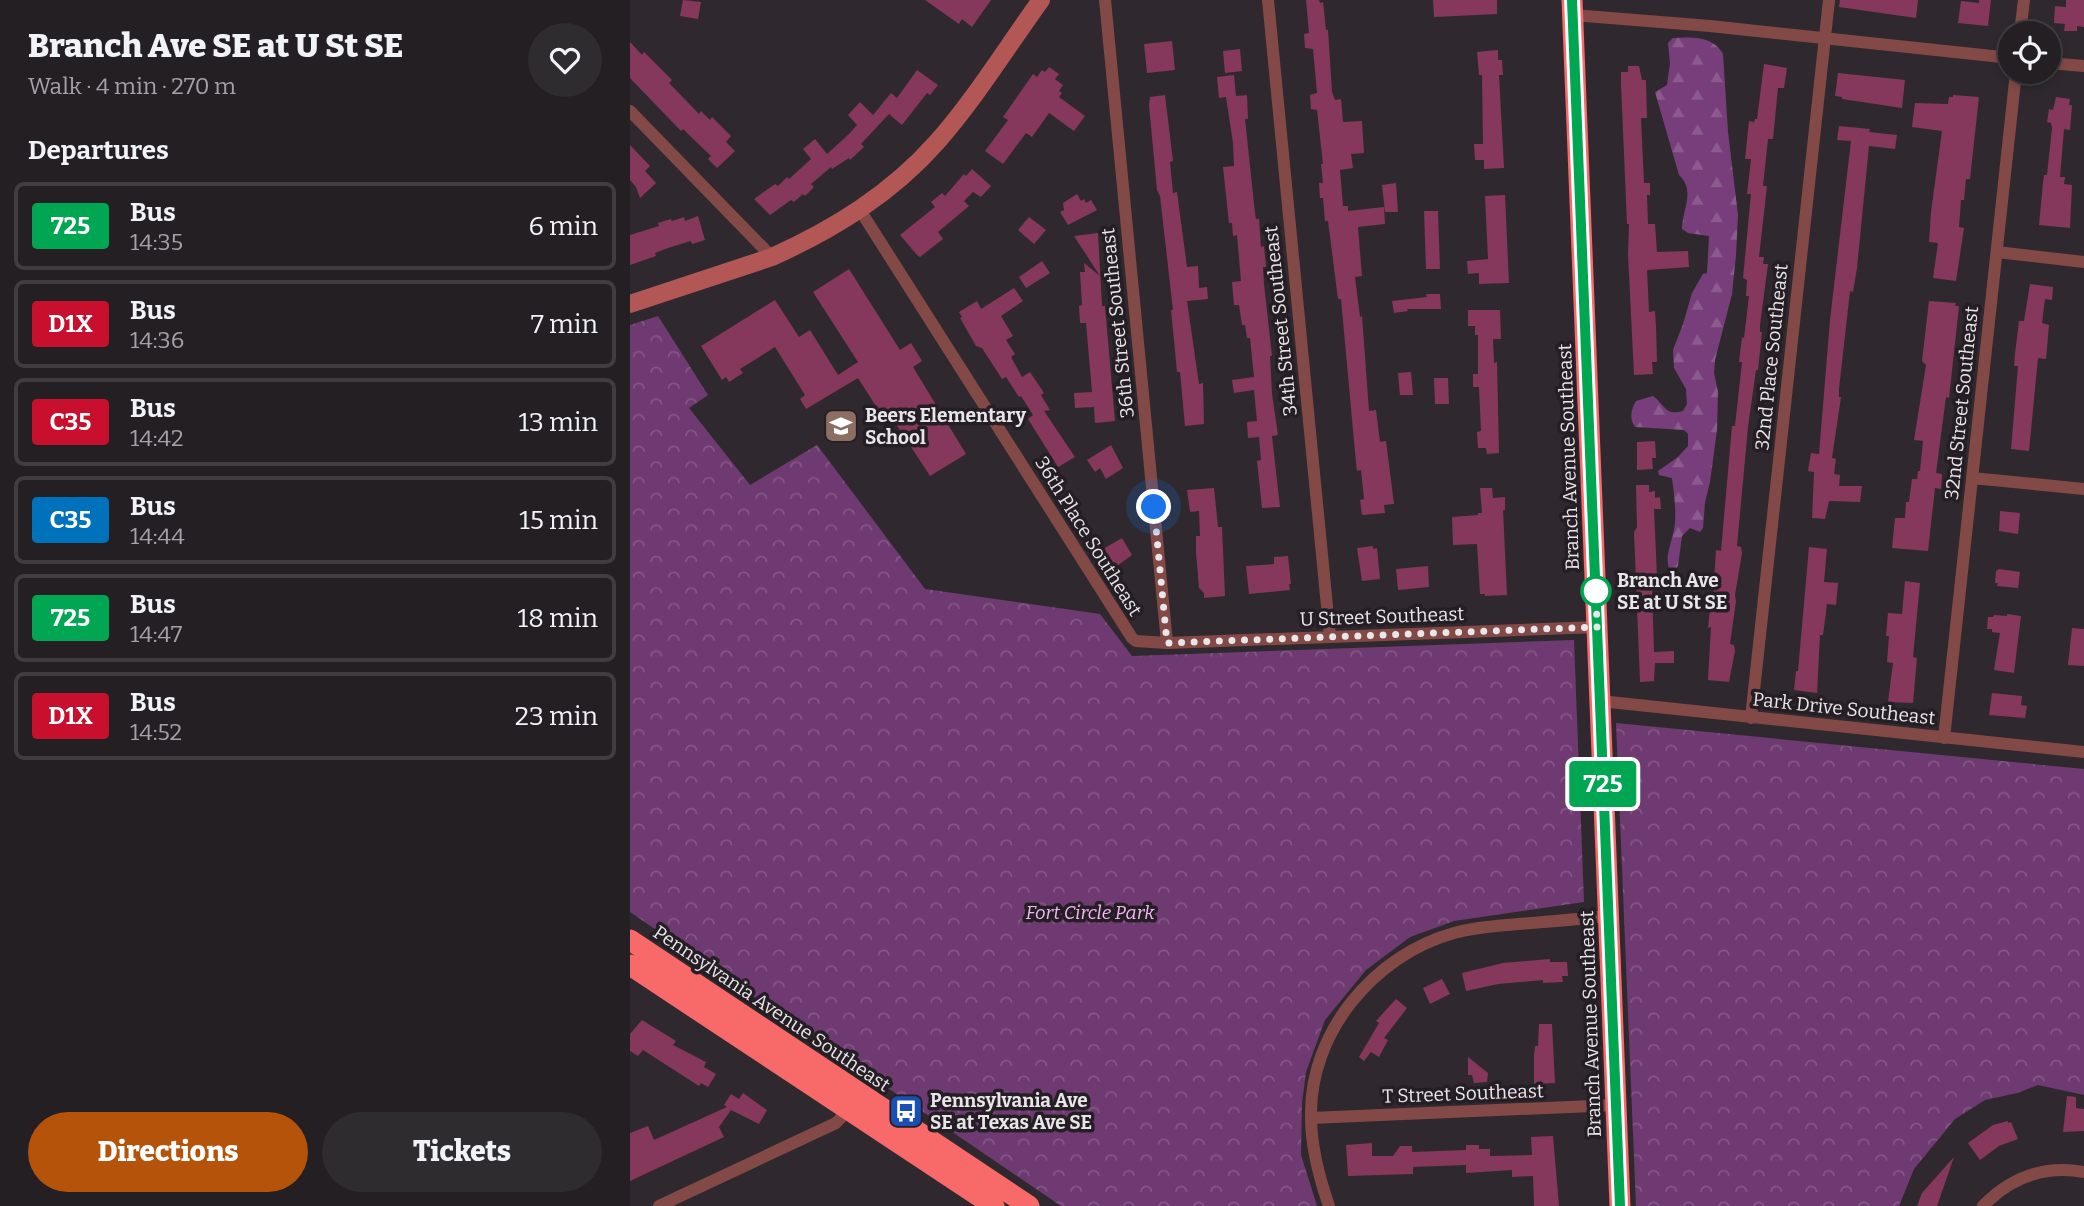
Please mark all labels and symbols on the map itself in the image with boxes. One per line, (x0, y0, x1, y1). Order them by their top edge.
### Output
street label: 34th Street Southeast (1259, 225, 1302, 417)
street label: 36th Street Southeast (1096, 227, 1139, 419)
street label: 32nd Place Southeast (1750, 262, 1793, 452)
street label: 32nd Street Southeast (1940, 305, 1983, 501)
street label: Branch Avenue Southeast (1553, 343, 1584, 571)
place label: Beers Elementary School (865, 404, 1026, 449)
school or university icon: Beers Elementary School (822, 407, 860, 445)
street label: 36th Place Southeast (1030, 452, 1147, 620)
your location (1136, 489, 1171, 524)
place label: Branch Ave SE at U St SE (1617, 569, 1727, 614)
marker: Branch Ave SE at U St SE (1581, 576, 1611, 606)
street label: U Street Southeast (1299, 602, 1465, 631)
street label: Park Drive Southeast (1751, 687, 1937, 730)
line badge: 725 (1563, 761, 1643, 807)
park label: Fort Circle Park (1025, 901, 1155, 924)
street label: Branch Avenue Southeast (1575, 910, 1606, 1138)
street label: Pennsylvania Avenue Southeast (649, 920, 895, 1096)
street label: T Street Southeast (1382, 1079, 1544, 1108)
place label: Pennsylvania Ave SE at Texas Ave SE (930, 1089, 1092, 1134)
bus stop icon: Pennsylvania Ave SE at Texas Ave SE (887, 1092, 925, 1130)

